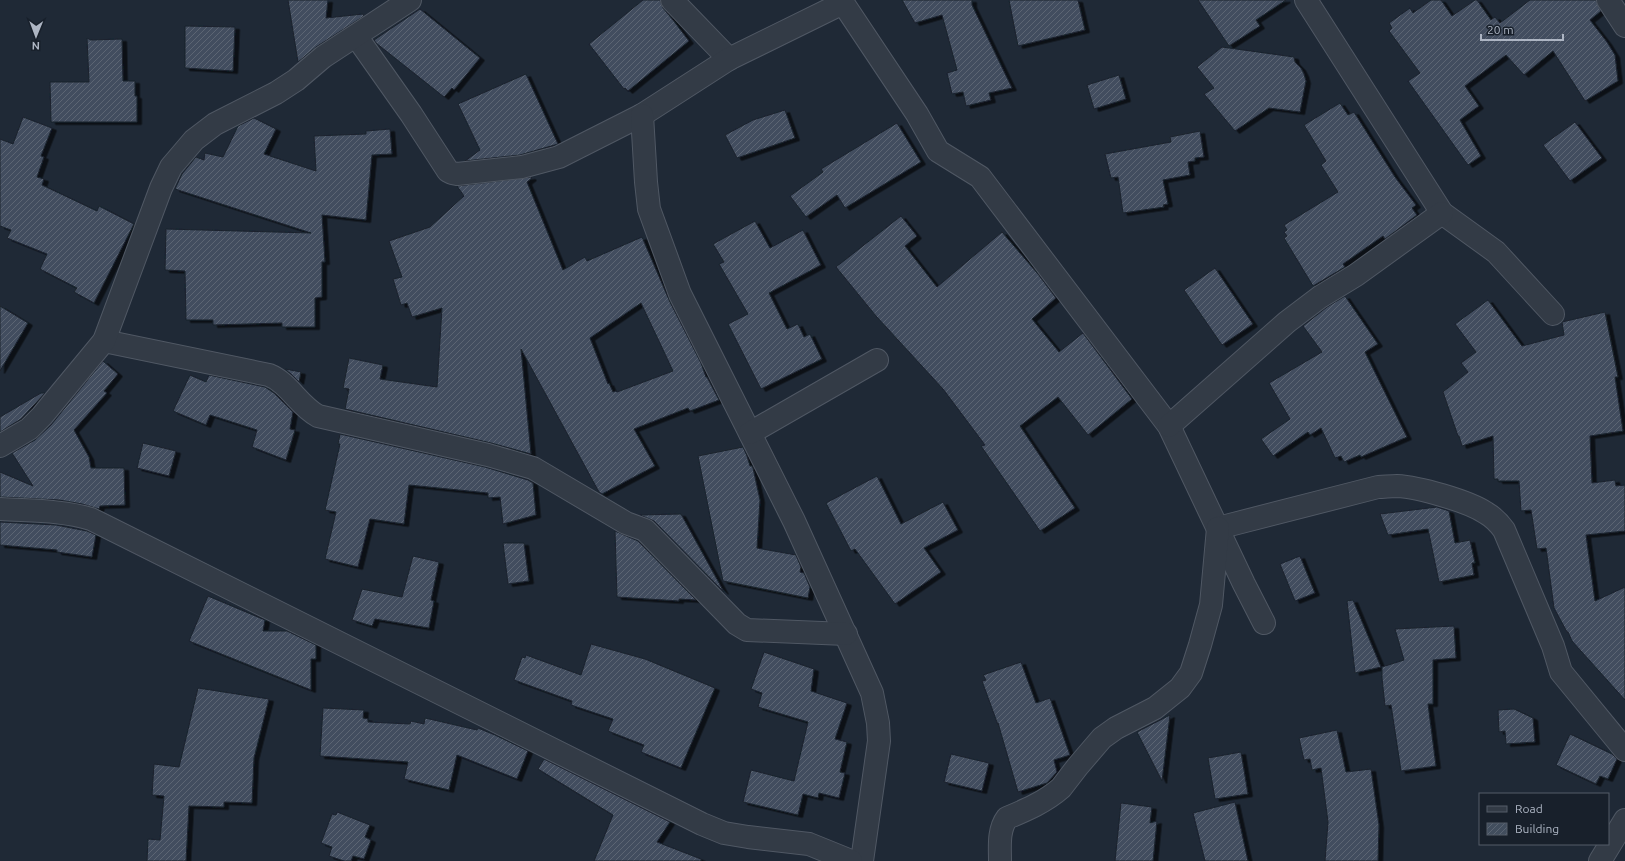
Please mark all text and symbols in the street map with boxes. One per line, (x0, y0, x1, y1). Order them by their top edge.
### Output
north arrow (16, 16, 56, 56)
scale bar (1481, 16, 1563, 42)
text: 20 m (1487, 23, 1514, 36)
text: N (32, 40, 40, 52)
legend (1479, 793, 1609, 845)
text: Road (1515, 802, 1543, 815)
text: Building (1515, 822, 1559, 835)

